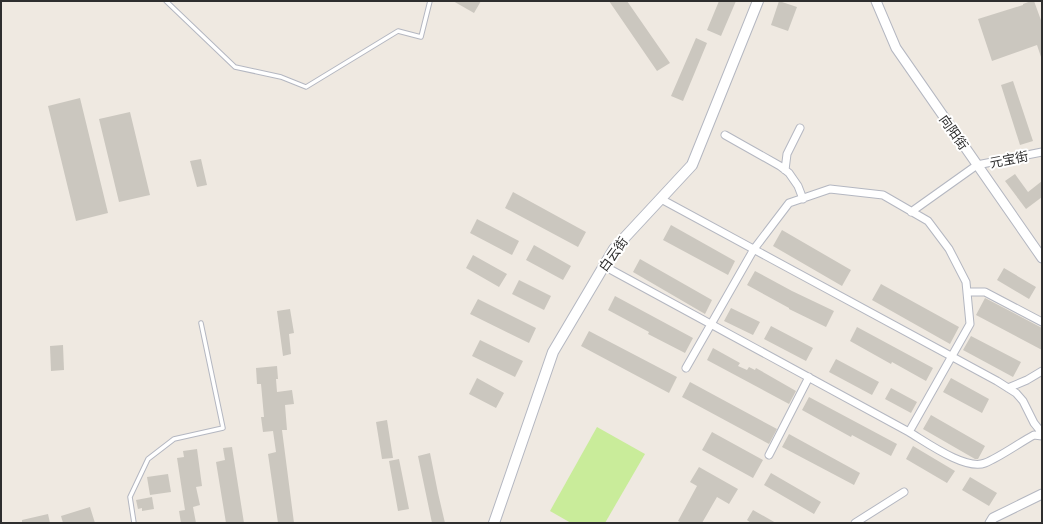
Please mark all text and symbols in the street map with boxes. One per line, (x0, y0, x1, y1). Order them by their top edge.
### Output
street label: 向阳街 (935, 112, 971, 153)
street label: 元宝街 (989, 148, 1030, 172)
street label: 白云街 (596, 234, 632, 275)

